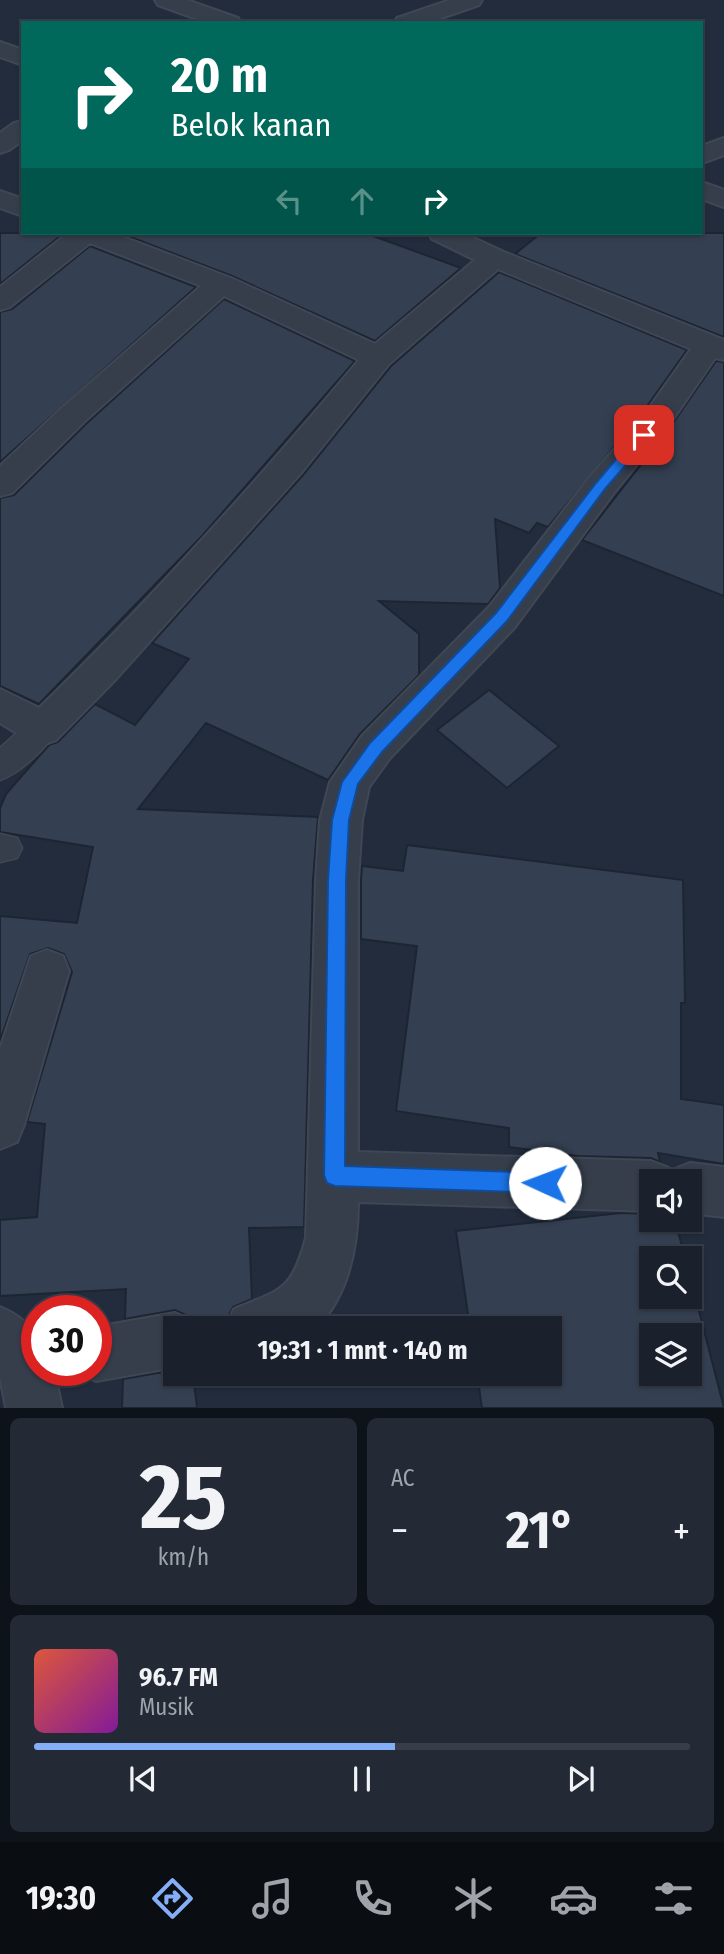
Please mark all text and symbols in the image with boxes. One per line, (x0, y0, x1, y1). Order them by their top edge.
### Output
text: 20 m (171, 46, 268, 105)
icon: right (56, 49, 147, 140)
text: Belok kanan (171, 106, 331, 144)
icon: left (270, 182, 308, 220)
icon: ahead (343, 182, 381, 220)
icon: right (416, 182, 454, 220)
pin (614, 405, 674, 465)
icon: arrive (625, 416, 663, 454)
position arrow (508, 1146, 582, 1220)
map controls (639, 1169, 702, 1386)
button: sound (639, 1169, 702, 1232)
button: search (639, 1246, 702, 1309)
speed limit sign: 30 (21, 1295, 112, 1386)
button: layers (639, 1323, 702, 1386)
text: 19:31 · 1 mnt · 140 m (258, 1335, 467, 1366)
text: 25 (140, 1443, 227, 1552)
text: AC (391, 1464, 415, 1492)
text: 21° (506, 1499, 575, 1562)
text: − (391, 1508, 408, 1554)
text: + (673, 1508, 690, 1554)
text: km/h (158, 1543, 209, 1571)
text: 96.7 FM (139, 1662, 218, 1693)
text: Musik (139, 1693, 194, 1721)
icon: previous (124, 1760, 162, 1798)
icon: pause (343, 1760, 381, 1798)
icon: next (562, 1760, 600, 1798)
icon: directions (148, 1874, 197, 1923)
icon: music (248, 1874, 297, 1923)
icon: phone (348, 1874, 397, 1923)
icon: climate (449, 1874, 498, 1923)
icon: car (549, 1874, 598, 1923)
icon: filters (649, 1874, 698, 1923)
text: 19:30 (26, 1879, 96, 1917)

